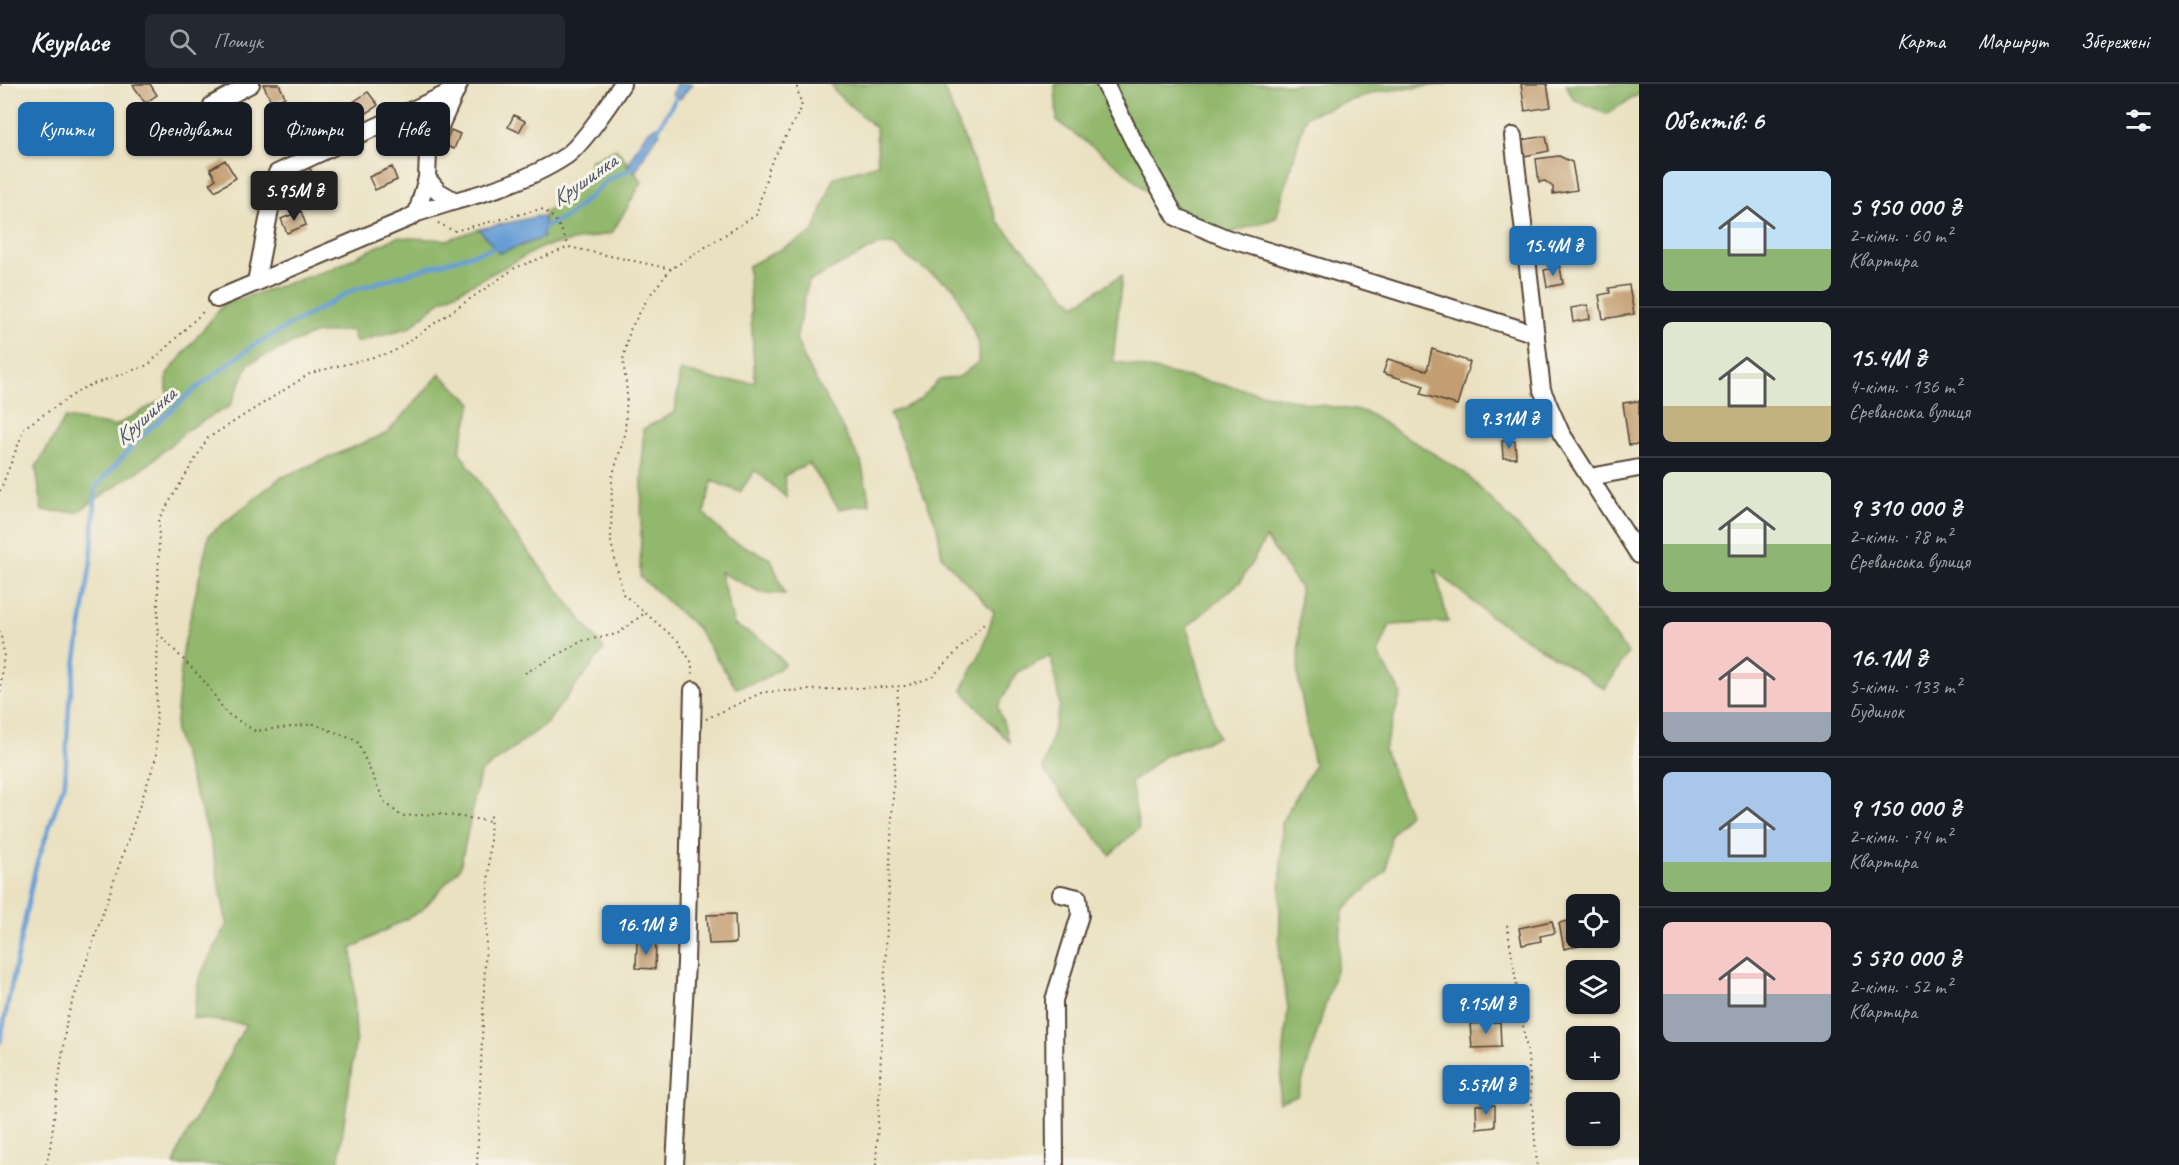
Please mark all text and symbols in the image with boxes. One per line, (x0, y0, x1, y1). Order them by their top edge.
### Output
search box (145, 14, 565, 68)
text: Keyplace (30, 24, 109, 59)
icon: search (166, 25, 199, 58)
text: Пошук (214, 27, 263, 55)
text: Карта (1897, 28, 1945, 54)
text: Маршрут (1978, 28, 2048, 54)
text: Збережені (2081, 28, 2149, 54)
chip: Купити (18, 102, 114, 156)
chip: Орендувати (126, 102, 252, 156)
chip: Фільтри (264, 102, 364, 156)
chip: Нове (376, 102, 450, 156)
text: Об’єктів: 6 (1663, 104, 1764, 137)
icon: filters (2122, 104, 2155, 137)
water label: Крушинка (546, 146, 625, 213)
pin: 5.95M ₴ (239, 171, 349, 222)
text: 5.95M ₴ (265, 178, 323, 203)
text: 5 950 000 ₴ (1849, 190, 1961, 223)
icon: home (1711, 195, 1783, 267)
text: 2-кімн. · 60 m² (1849, 223, 1952, 248)
pin: 15.4M ₴ (1498, 226, 1608, 277)
text: 15.4M ₴ (1523, 233, 1583, 258)
text: Квартира (1849, 248, 1917, 273)
text: 15.4M ₴ (1849, 341, 1926, 374)
icon: home (1711, 346, 1783, 418)
text: 4-кімн. · 136 m² (1849, 374, 1961, 399)
water label: Крушинка (108, 379, 184, 451)
pin: 9.31M ₴ (1454, 399, 1564, 450)
text: Єреванська вулиця (1849, 399, 1970, 424)
text: 9.31M ₴ (1479, 406, 1539, 431)
text: 9 310 000 ₴ (1849, 491, 1961, 524)
icon: home (1711, 496, 1783, 568)
text: 2-кімн. · 78 m² (1849, 524, 1952, 549)
text: Єреванська вулиця (1849, 549, 1970, 574)
text: 16.1M ₴ (1849, 641, 1927, 674)
icon: home (1711, 646, 1783, 718)
text: 5-кімн. · 133 m² (1849, 674, 1961, 699)
text: Будинок (1849, 699, 1904, 724)
text: 9 150 000 ₴ (1849, 791, 1961, 824)
icon: home (1711, 796, 1783, 868)
text: 2-кімн. · 74 m² (1849, 824, 1952, 849)
text: Квартира (1849, 849, 1917, 874)
map controls (1566, 894, 1620, 1146)
button: locate (1566, 894, 1620, 948)
pin: 16.1M ₴ (591, 905, 701, 956)
text: 16.1M ₴ (616, 912, 676, 937)
text: 5 570 000 ₴ (1849, 941, 1961, 974)
icon: home (1711, 946, 1783, 1018)
button: layers (1566, 960, 1620, 1014)
text: 2-кімн. · 52 m² (1849, 974, 1952, 999)
pin: 9.15M ₴ (1431, 984, 1541, 1035)
text: 9.15M ₴ (1457, 991, 1516, 1016)
text: Квартира (1849, 999, 1917, 1024)
button: + (1566, 1026, 1620, 1080)
pin: 5.57M ₴ (1431, 1065, 1541, 1116)
text: 5.57M ₴ (1457, 1072, 1515, 1097)
button: − (1566, 1092, 1620, 1146)

